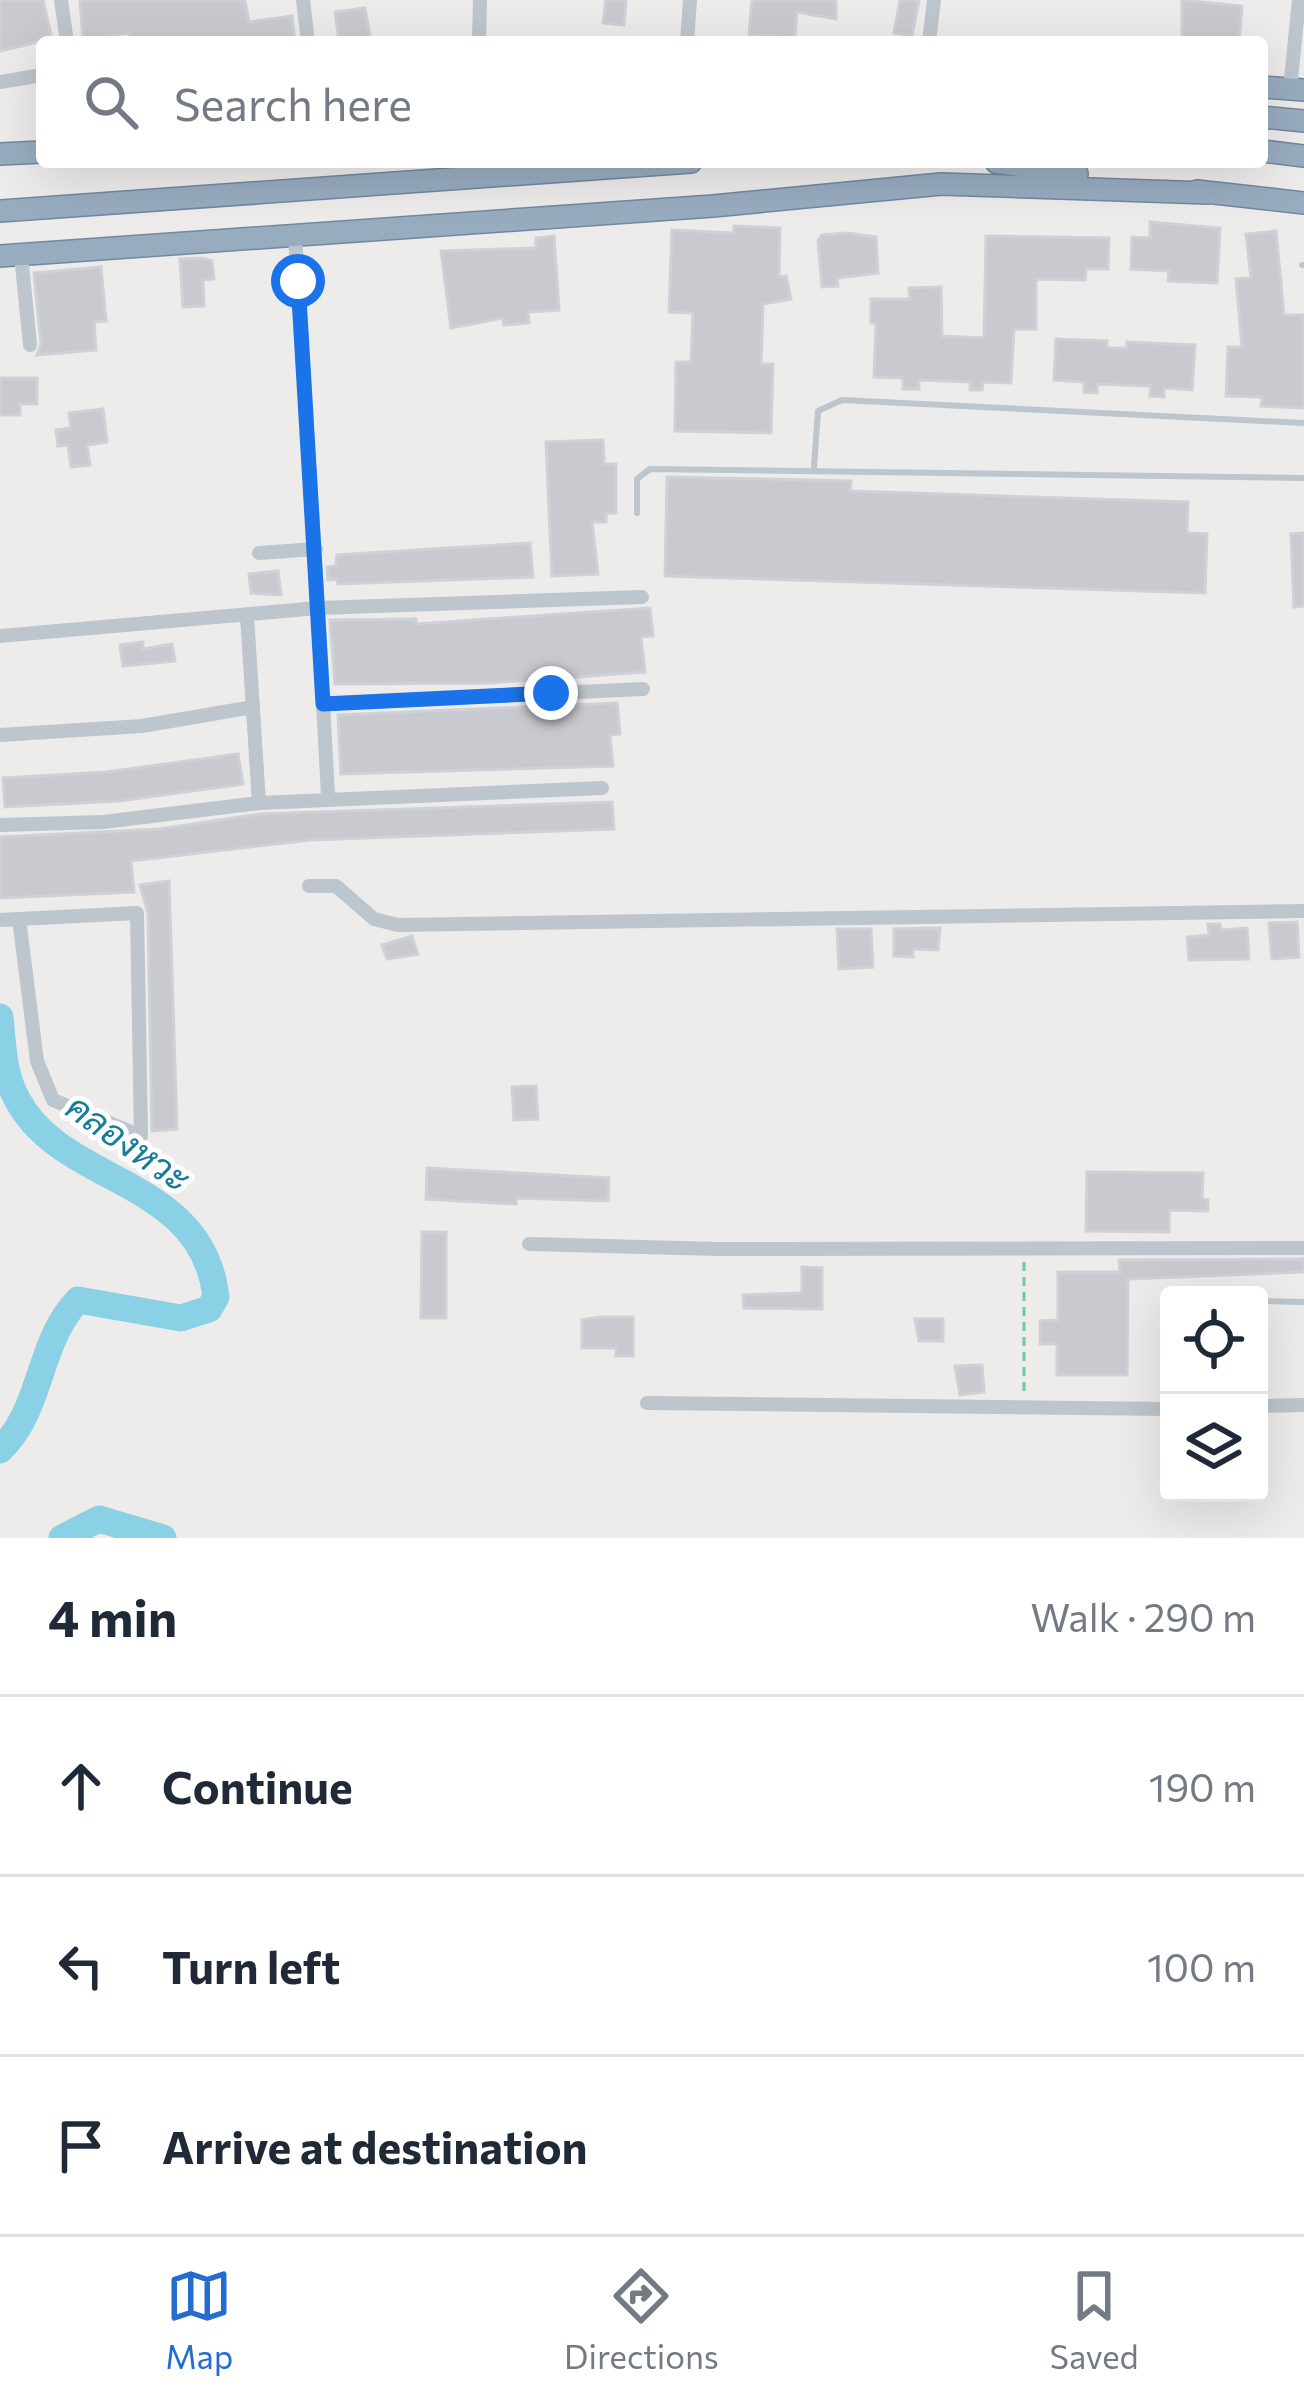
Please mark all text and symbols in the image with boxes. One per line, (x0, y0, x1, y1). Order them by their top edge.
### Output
search box (36, 36, 1268, 168)
icon: search (78, 69, 144, 135)
text: Search here (174, 75, 412, 130)
route start (271, 254, 325, 308)
route end (524, 666, 578, 720)
water label: คลองหวะ (59, 1083, 200, 1200)
map controls (1160, 1286, 1268, 1502)
button: locate (1160, 1286, 1268, 1394)
button: layers (1160, 1394, 1268, 1502)
text: 4 min (48, 1585, 177, 1648)
text: Walk · 290 m (1031, 1592, 1256, 1640)
icon: ahead (48, 1753, 114, 1819)
text: Continue (162, 1758, 353, 1813)
text: 190 m (1149, 1762, 1256, 1810)
icon: left (48, 1933, 114, 1999)
text: Turn left (162, 1938, 340, 1993)
text: 100 m (1147, 1942, 1256, 1990)
icon: arrive (48, 2113, 114, 2179)
text: Arrive at destination (162, 2118, 588, 2173)
tab: Map (165, 2263, 233, 2376)
tab: Directions (564, 2263, 719, 2376)
tab: Saved (1050, 2263, 1139, 2376)

